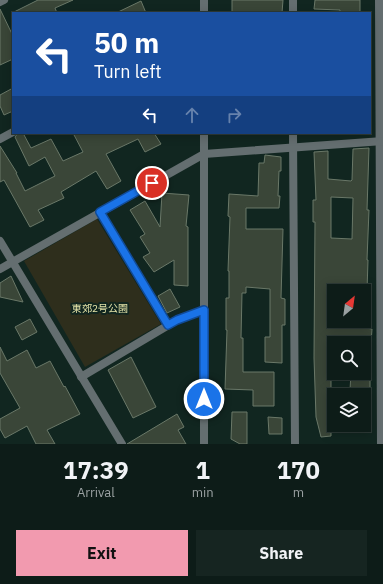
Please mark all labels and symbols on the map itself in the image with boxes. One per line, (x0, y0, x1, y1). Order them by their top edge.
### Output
pin (135, 166, 169, 200)
north arrow (327, 284, 371, 328)
park label: 東郊2号公園 (72, 302, 128, 315)
position arrow (183, 378, 225, 420)

